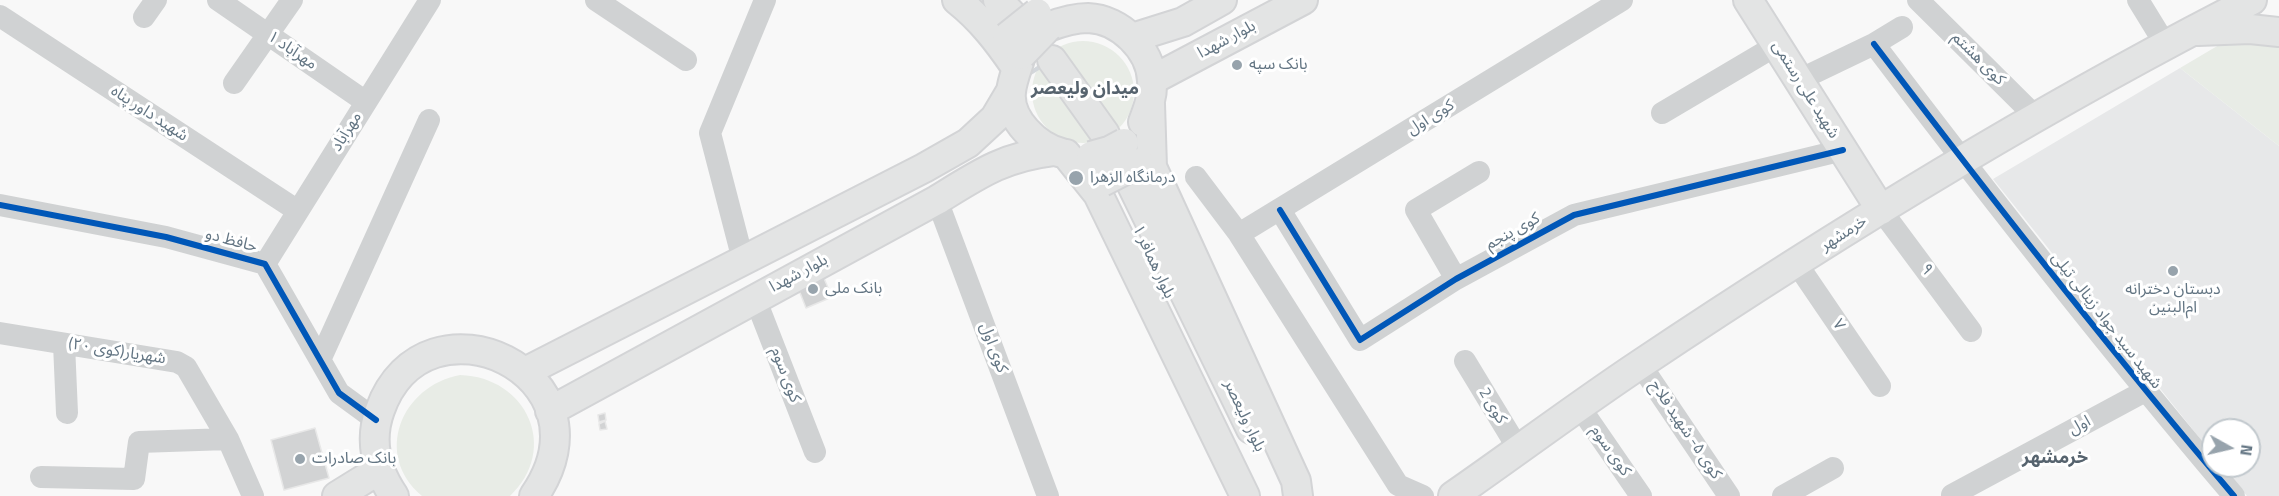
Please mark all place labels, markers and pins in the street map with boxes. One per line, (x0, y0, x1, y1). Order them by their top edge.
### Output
place label: بانک سپه (1249, 55, 1308, 75)
marker: بانک سپه (1230, 58, 1244, 72)
place label: درمانگاه الزهرا (1090, 168, 1176, 188)
marker: درمانگاه الزهرا (1067, 169, 1085, 187)
marker: دبستان دخترانه ام‌البنین (2166, 264, 2180, 278)
place label: بانک ملی (825, 279, 882, 299)
place label: دبستان دخترانه ام‌البنین (2125, 280, 2221, 318)
marker: بانک ملی (806, 282, 820, 296)
place label: بانک صادرات (312, 449, 396, 469)
marker: بانک صادرات (293, 452, 307, 466)

